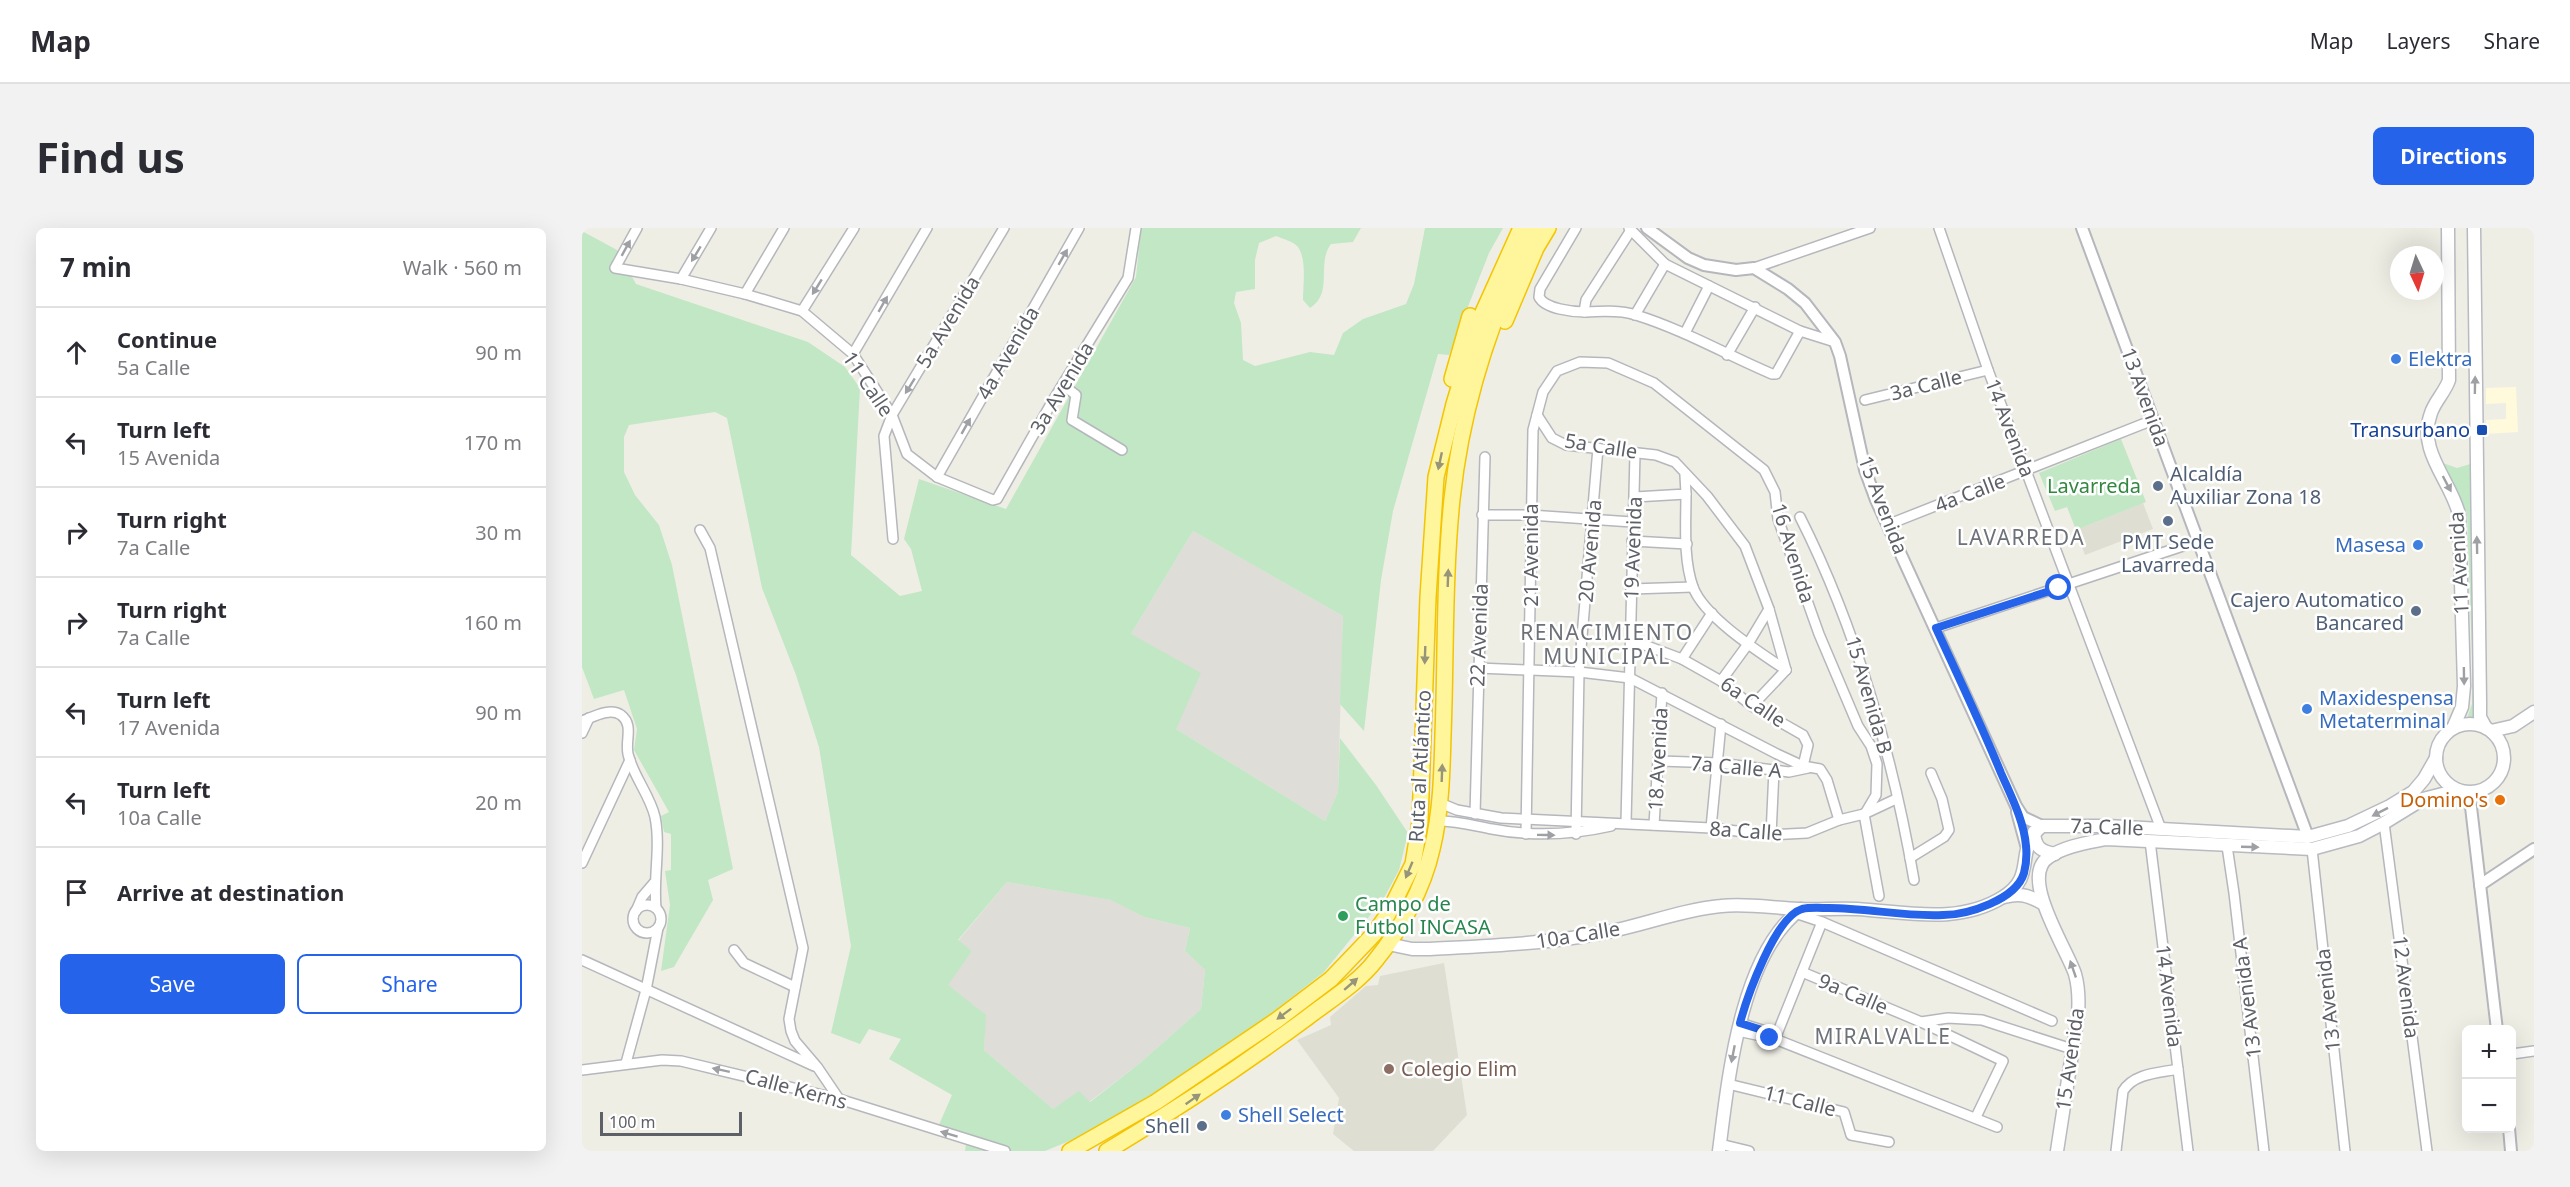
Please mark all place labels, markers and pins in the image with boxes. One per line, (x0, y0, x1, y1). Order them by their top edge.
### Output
place label: Elektra (2408, 345, 2473, 372)
marker: Elektra (2389, 352, 2403, 366)
place label: Transurbano (2350, 416, 2470, 443)
marker: Transurbano (2475, 423, 2489, 437)
place label: Alcaldía Auxiliar Zona 18 (2170, 460, 2321, 510)
marker: Alcaldía Auxiliar Zona 18 (2151, 479, 2165, 493)
marker: PMT Sede Lavarreda (2161, 514, 2175, 528)
place label: PMT Sede Lavarreda (2121, 528, 2215, 578)
place label: Masesa (2335, 531, 2406, 558)
marker: Masesa (2411, 538, 2425, 552)
place label: Cajero Automatico Bancared (2230, 586, 2404, 636)
marker: Cajero Automatico Bancared (2409, 604, 2423, 618)
place label: Maxidespensa Metaterminal (2319, 684, 2454, 734)
marker: Maxidespensa Metaterminal (2300, 702, 2314, 716)
place label: Domino's (2400, 786, 2488, 813)
marker: Domino's (2493, 793, 2507, 807)
place label: Campo de Futbol INCASA (1355, 890, 1491, 940)
marker: Campo de Futbol INCASA (1336, 909, 1350, 923)
place label: Colegio Elim (1401, 1055, 1517, 1082)
marker: Colegio Elim (1382, 1062, 1396, 1076)
place label: Shell Select (1238, 1101, 1344, 1128)
marker: Shell Select (1219, 1108, 1233, 1122)
place label: Shell (1145, 1112, 1190, 1139)
marker: Shell (1195, 1119, 1209, 1133)

